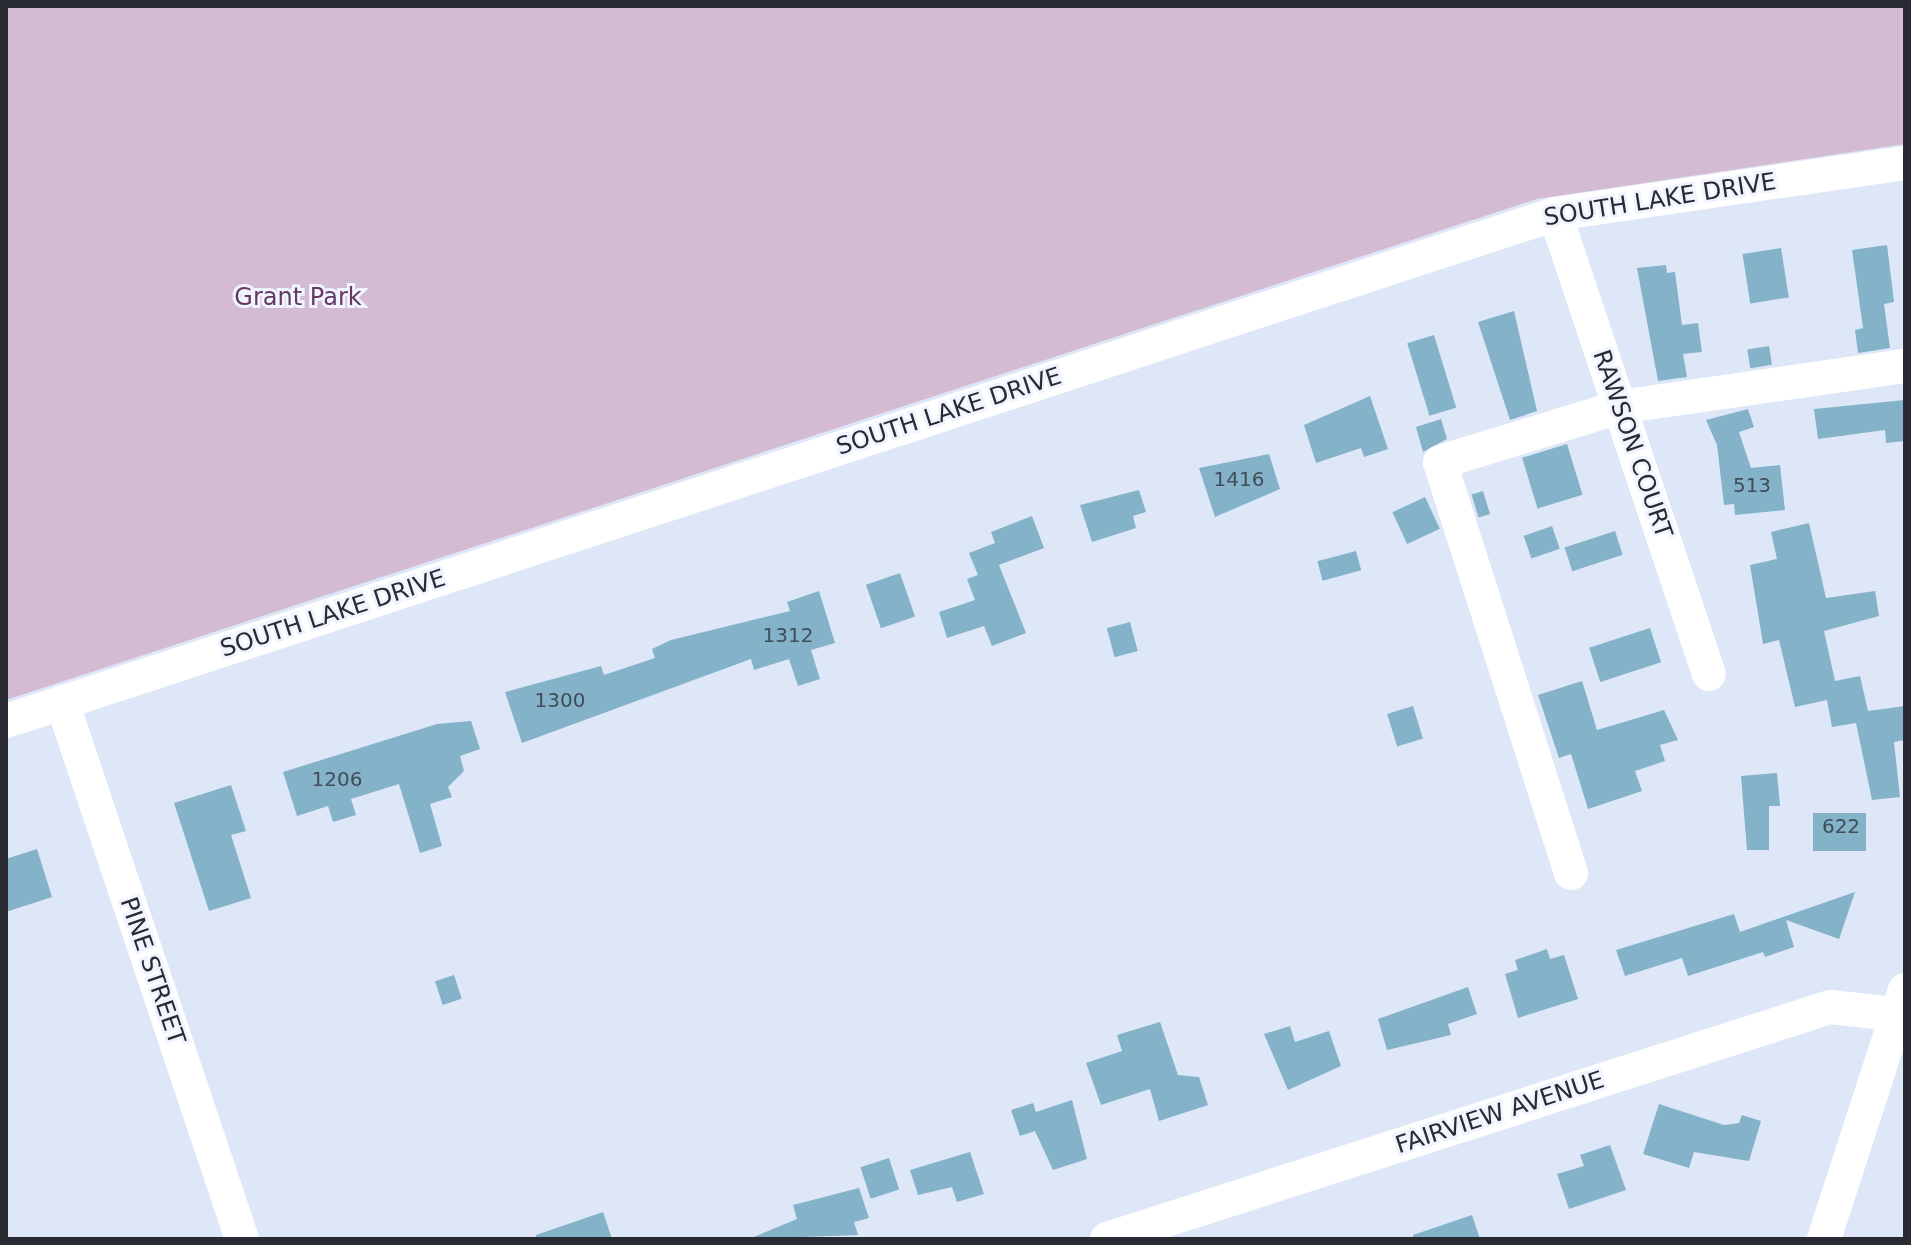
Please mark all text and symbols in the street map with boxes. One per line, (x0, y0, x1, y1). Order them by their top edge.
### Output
street label: SOUTH LAKE DRIVE (1542, 167, 1778, 233)
park label: Grant Park (234, 284, 362, 312)
street label: RAWSON COURT (1586, 346, 1678, 542)
street label: SOUTH LAKE DRIVE (833, 362, 1065, 462)
house number: 1416 (1214, 467, 1264, 491)
house number: 513 (1733, 473, 1771, 497)
street label: SOUTH LAKE DRIVE (217, 564, 449, 664)
house number: 1312 (763, 623, 813, 647)
house number: 1300 (535, 688, 585, 712)
house number: 1206 (312, 767, 362, 791)
house number: 622 (1822, 814, 1860, 838)
street label: PINE STREET (113, 894, 191, 1048)
street label: FAIRVIEW AVENUE (1392, 1066, 1608, 1160)

